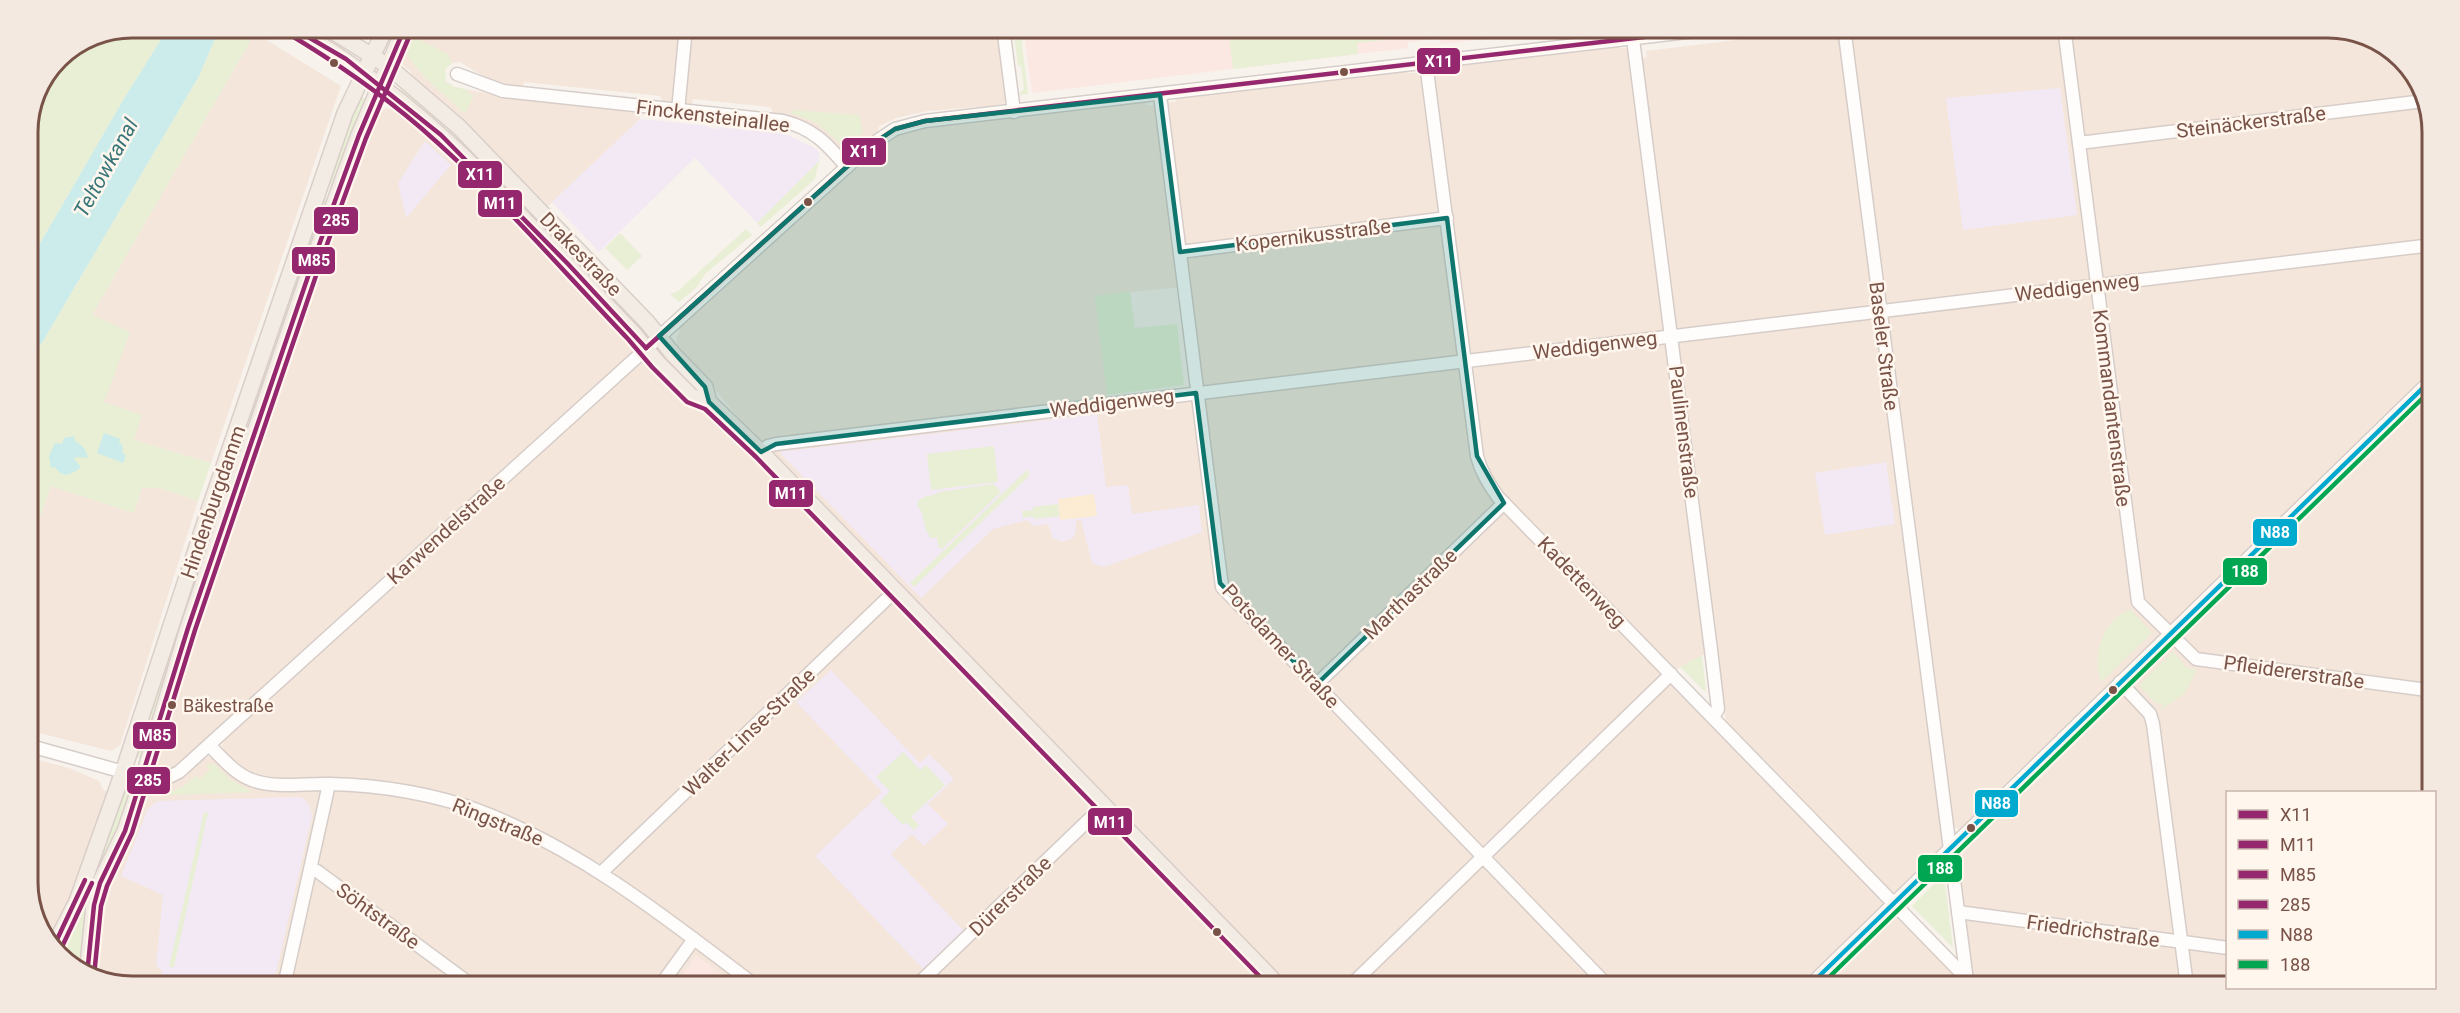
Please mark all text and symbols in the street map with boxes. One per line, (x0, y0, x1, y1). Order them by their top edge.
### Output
line badge: X11 (1416, 47, 1461, 75)
text: X11 (1425, 52, 1453, 71)
unlabelled marker (328, 57, 340, 69)
unlabelled marker (1338, 66, 1350, 78)
street label: Finckensteinallee (635, 95, 791, 137)
street label: Steinäckerstraße (2175, 101, 2327, 143)
water label: Teltowkanal (69, 114, 143, 221)
line badge: X11 (841, 137, 887, 166)
text: X11 (850, 142, 878, 161)
line badge: X11 (457, 160, 503, 189)
text: X11 (466, 165, 494, 184)
line badge: M11 (477, 189, 523, 218)
text: M11 (484, 194, 516, 213)
unlabelled marker (802, 196, 814, 208)
line badge: 285 (313, 206, 359, 235)
street label: Drakestraße (535, 207, 627, 301)
text: 285 (322, 211, 350, 230)
street label: Kopernikusstraße (1234, 214, 1392, 256)
line badge: M85 (291, 246, 336, 275)
text: M85 (298, 251, 330, 270)
street label: Weddigenweg (2013, 267, 2141, 307)
street label: Baseler Straße (1864, 280, 1904, 412)
street label: Kommandantenstraße (2088, 308, 2136, 508)
street label: Weddigenweg (1531, 325, 1659, 365)
street label: Paulinenstraße (1664, 364, 1704, 500)
street label: Weddigenweg (1048, 383, 1176, 423)
street label: Hindenburgdamm (176, 422, 250, 582)
street label: Karwendelstraße (382, 471, 510, 589)
line badge: M11 (768, 479, 814, 508)
text: M11 (775, 484, 807, 503)
line badge: N88 (2252, 518, 2298, 547)
text: N88 (2260, 523, 2290, 542)
street label: Kadettenweg (1533, 532, 1631, 632)
street label: Marthastraße (1358, 543, 1462, 645)
line badge: 188 (2222, 557, 2268, 586)
text: 188 (2231, 562, 2259, 581)
street label: Potsdamer Straße (1217, 579, 1345, 713)
street label: Pfleidererstraße (2222, 650, 2366, 694)
street label: Walter-Linse-Straße (678, 663, 820, 801)
unlabelled marker (2107, 684, 2119, 696)
place label: Bäkestraße (183, 695, 273, 716)
marker: Bäkestraße (166, 699, 178, 711)
line badge: M85 (132, 721, 177, 750)
text: M85 (139, 726, 171, 745)
line badge: 285 (126, 766, 171, 795)
text: 285 (134, 771, 162, 790)
line badge: N88 (1974, 789, 2019, 818)
legend (2226, 791, 2436, 989)
street label: Ringstraße (449, 793, 547, 851)
text: N88 (1981, 794, 2011, 813)
text: X11 (2280, 804, 2312, 825)
line badge: M11 (1087, 807, 1133, 836)
text: M11 (1094, 813, 1126, 832)
unlabelled marker (1965, 822, 1977, 834)
text: M11 (2280, 834, 2316, 855)
street label: Dürerstraße (964, 851, 1056, 941)
line badge: 188 (1917, 854, 1963, 883)
text: 188 (1926, 859, 1954, 878)
text: M85 (2280, 864, 2316, 885)
street label: Söhtstraße (332, 878, 424, 954)
text: 285 (2280, 894, 2310, 915)
street label: Friedrichstraße (2025, 910, 2161, 952)
text: N88 (2280, 924, 2313, 945)
unlabelled marker (1211, 926, 1223, 938)
text: 188 (2280, 954, 2310, 975)

